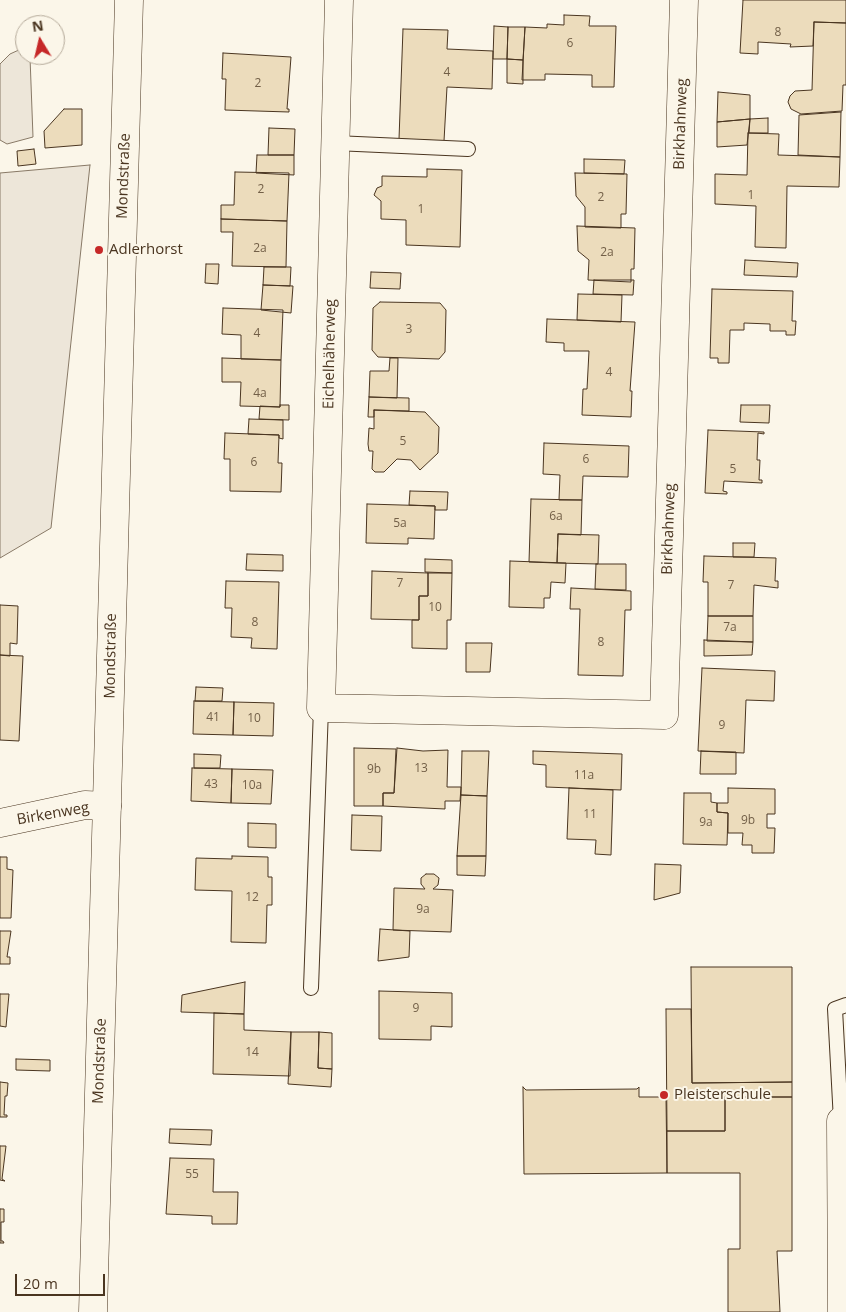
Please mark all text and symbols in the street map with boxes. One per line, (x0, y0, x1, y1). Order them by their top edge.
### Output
north arrow (15, 15, 65, 65)
text: N (31, 15, 45, 36)
house number: 8 (775, 26, 781, 40)
house number: 6 (567, 37, 573, 51)
house number: 4 (444, 66, 450, 80)
house number: 2 (255, 77, 261, 91)
street label: Birkhahnweg (670, 78, 692, 170)
street label: Mondstraße (114, 133, 134, 219)
house number: 2 (258, 183, 264, 197)
house number: 1 (748, 189, 754, 203)
house number: 2 (598, 191, 604, 205)
house number: 1 (418, 203, 424, 217)
place label: Adlerhorst (109, 241, 183, 259)
house number: 2a (253, 242, 267, 256)
marker: Adlerhorst (93, 244, 105, 256)
house number: 2a (600, 246, 614, 260)
street label: Eichelhäherweg (320, 299, 340, 409)
house number: 3 (406, 323, 412, 337)
house number: 4 (254, 327, 260, 341)
house number: 4 (606, 366, 612, 380)
house number: 4a (253, 387, 267, 401)
house number: 5 (400, 435, 406, 449)
house number: 6 (583, 453, 589, 467)
house number: 6 (251, 456, 257, 470)
house number: 5 (730, 463, 736, 477)
street label: Birkhahnweg (658, 483, 680, 575)
house number: 6a (549, 510, 563, 524)
house number: 5a (393, 517, 407, 531)
house number: 7 (397, 577, 403, 591)
house number: 7 (728, 579, 734, 593)
house number: 10 (428, 601, 442, 615)
street label: Mondstraße (101, 613, 121, 699)
house number: 8 (252, 616, 258, 630)
house number: 7a (723, 621, 737, 635)
house number: 8 (598, 636, 604, 650)
house number: 41 (206, 711, 220, 725)
house number: 10 (247, 712, 261, 726)
house number: 9 (719, 719, 725, 733)
house number: 13 (414, 762, 428, 776)
house number: 9b (367, 763, 381, 777)
house number: 11a (574, 769, 594, 783)
house number: 43 (204, 778, 218, 792)
house number: 10a (242, 779, 262, 793)
street label: Birkenweg (15, 799, 91, 829)
house number: 11 (583, 808, 597, 822)
house number: 9b (741, 814, 755, 828)
house number: 9a (699, 816, 713, 830)
house number: 12 (245, 891, 259, 905)
house number: 9a (416, 903, 430, 917)
house number: 9 (413, 1002, 419, 1016)
street label: Mondstraße (90, 1018, 110, 1104)
house number: 14 (245, 1046, 259, 1060)
place label: Pleisterschule (674, 1086, 771, 1104)
marker: Pleisterschule (658, 1089, 670, 1101)
house number: 55 (185, 1168, 199, 1182)
scale bar (18, 1264, 108, 1296)
text: 20 m (23, 1273, 58, 1293)

